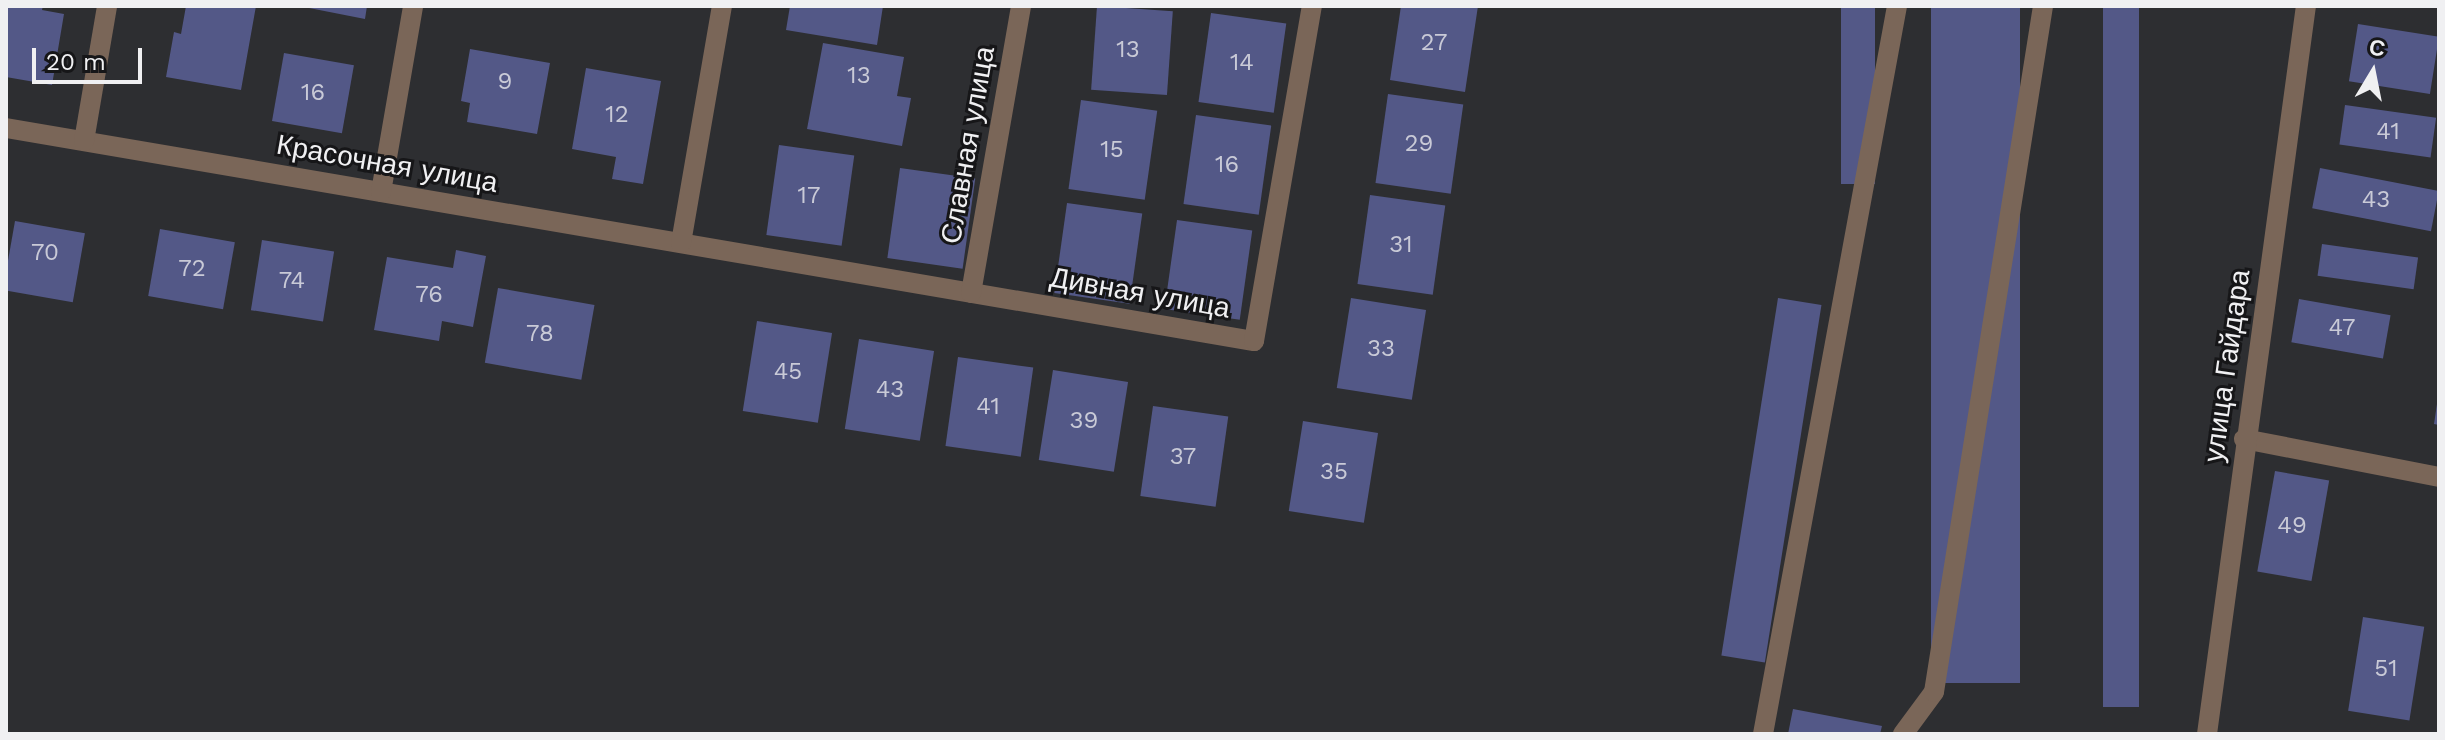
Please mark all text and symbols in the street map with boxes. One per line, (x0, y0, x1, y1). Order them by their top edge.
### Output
house number: 27 (1421, 29, 1447, 57)
scale bar (36, 32, 146, 82)
north arrow (2333, 32, 2413, 112)
text: С (2367, 34, 2387, 62)
house number: 13 (1116, 36, 1140, 64)
street label: Славная улица (934, 44, 1002, 246)
text: 20 m (46, 48, 106, 76)
house number: 14 (1230, 49, 1254, 77)
house number: 13 (847, 62, 871, 90)
house number: 9 (498, 68, 512, 96)
house number: 16 (301, 79, 325, 107)
house number: 12 (605, 101, 629, 129)
house number: 41 (2376, 118, 2400, 146)
street label: Красочная улица (274, 128, 500, 200)
house number: 29 (1405, 130, 1433, 158)
house number: 15 (1100, 136, 1124, 164)
house number: 16 (1215, 151, 1239, 179)
house number: 17 (798, 182, 820, 210)
house number: 43 (2362, 186, 2390, 214)
house number: 31 (1389, 231, 1413, 259)
house number: 70 (31, 239, 59, 267)
house number: 72 (178, 255, 206, 283)
street label: Дивная улица (1047, 261, 1233, 325)
house number: 74 (279, 267, 305, 295)
street label: улица Гайдара (2197, 267, 2257, 465)
house number: 76 (415, 281, 443, 309)
house number: 47 (2329, 314, 2355, 342)
house number: 78 (526, 320, 554, 348)
house number: 33 (1367, 335, 1395, 363)
house number: 45 (774, 358, 802, 386)
house number: 43 (876, 376, 904, 404)
house number: 41 (976, 393, 1000, 421)
house number: 39 (1070, 407, 1098, 435)
house number: 37 (1170, 443, 1196, 471)
house number: 35 (1320, 458, 1348, 486)
house number: 49 (2277, 512, 2307, 540)
house number: 51 (2374, 655, 2398, 683)

